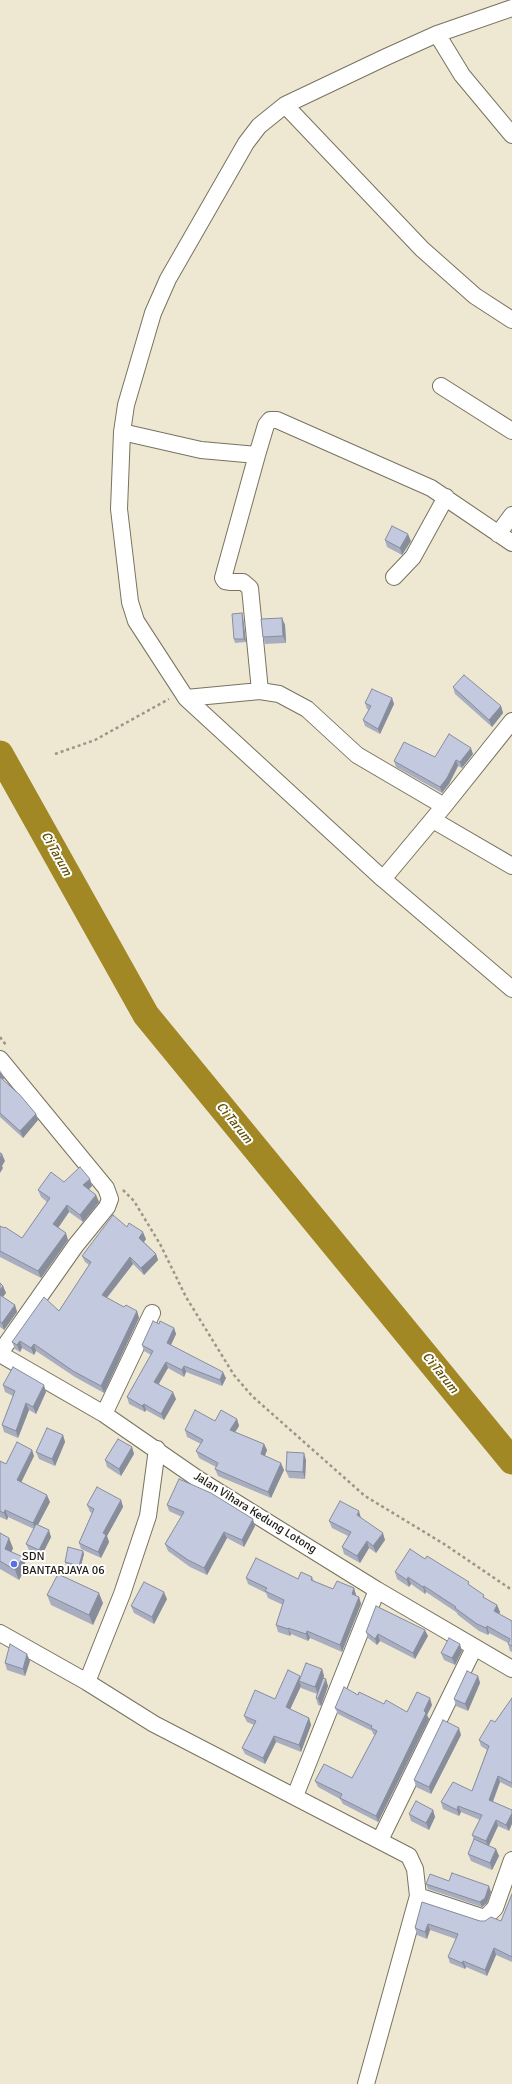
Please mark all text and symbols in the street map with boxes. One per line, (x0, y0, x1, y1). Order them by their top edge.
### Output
water label: Ci Tarum (37, 829, 75, 879)
water label: Ci Tarum (213, 1099, 255, 1147)
water label: Ci Tarum (419, 1349, 461, 1397)
street label: Jalan Vihara Kedung Lotong (191, 1469, 319, 1557)
place label: SDN BANTARJAYA 06 (22, 1550, 105, 1578)
marker: SDN BANTARJAYA 06 (9, 1559, 19, 1569)

